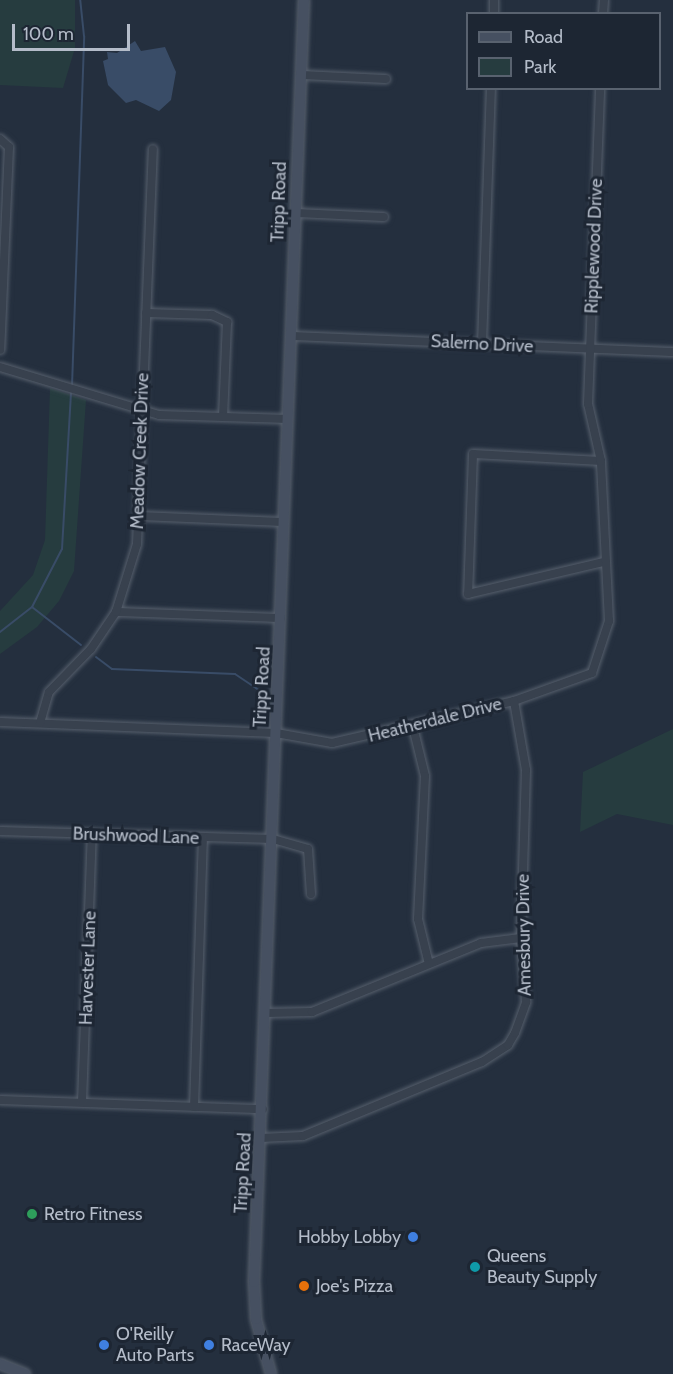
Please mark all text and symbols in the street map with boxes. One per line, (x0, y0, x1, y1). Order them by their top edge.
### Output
scale bar (15, 12, 134, 50)
legend (466, 12, 661, 90)
text: 100 m (23, 23, 74, 45)
text: Road (524, 26, 563, 48)
text: Park (524, 56, 556, 78)
street label: Tripp Road (267, 161, 291, 243)
street label: Ripplewood Drive (581, 178, 607, 314)
street label: Salerno Drive (430, 331, 534, 357)
street label: Meadow Creek Drive (126, 372, 154, 530)
street label: Tripp Road (249, 646, 275, 728)
street label: Heatherdale Drive (366, 693, 504, 747)
street label: Brushwood Lane (72, 823, 200, 849)
street label: Amesbury Drive (512, 874, 536, 996)
street label: Harvester Lane (75, 911, 101, 1025)
street label: Tripp Road (230, 1132, 256, 1214)
place label: Retro Fitness (44, 1203, 143, 1225)
marker: Retro Fitness (25, 1207, 39, 1221)
place label: Hobby Lobby (298, 1226, 401, 1248)
marker: Hobby Lobby (406, 1230, 420, 1244)
place label: Queens Beauty Supply (487, 1246, 597, 1288)
marker: Queens Beauty Supply (468, 1260, 482, 1274)
place label: Joe's Pizza (316, 1275, 393, 1297)
marker: Joe's Pizza (297, 1279, 311, 1293)
place label: O'Reilly Auto Parts (116, 1324, 194, 1366)
place label: RaceWay (221, 1334, 291, 1356)
marker: O'Reilly Auto Parts (97, 1338, 111, 1352)
marker: RaceWay (202, 1338, 216, 1352)

